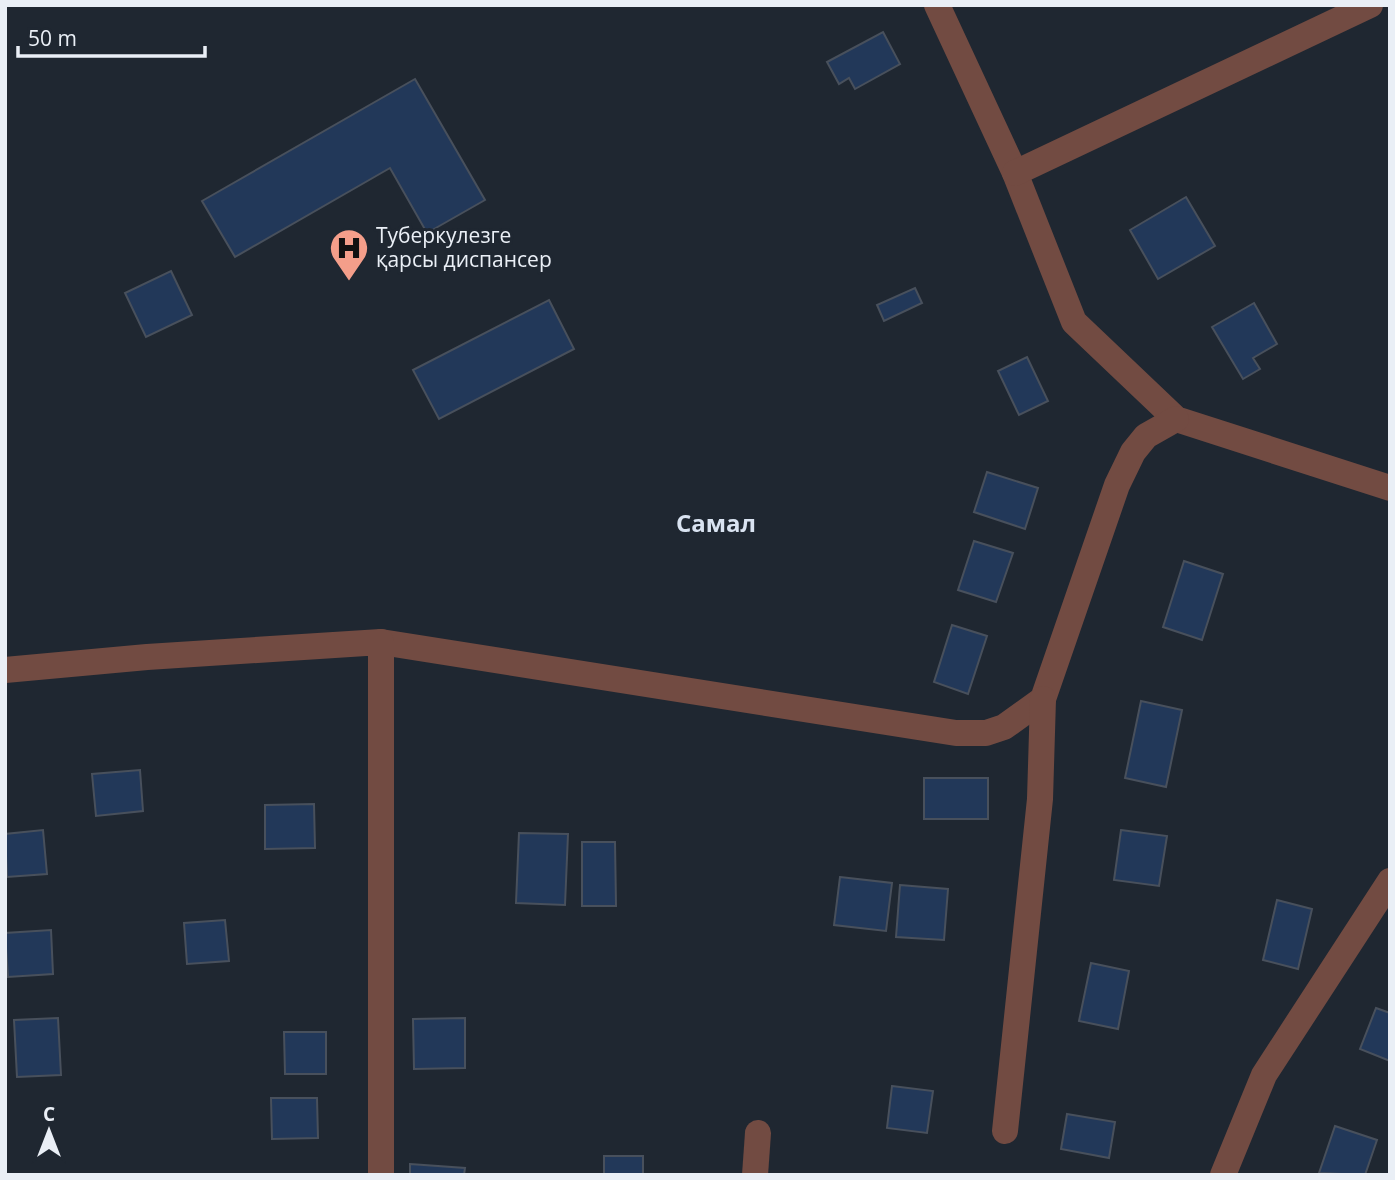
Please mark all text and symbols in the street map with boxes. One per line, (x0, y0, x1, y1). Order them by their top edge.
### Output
scale bar (18, 14, 205, 58)
text: 50 m (28, 24, 77, 52)
place label: Туберкулезге қарсы диспансер (376, 221, 552, 273)
hospital icon: Туберкулезге қарсы диспансер (328, 227, 370, 282)
district label: Самал (676, 506, 756, 539)
north arrow (14, 1096, 84, 1166)
text: С (43, 1101, 55, 1127)

